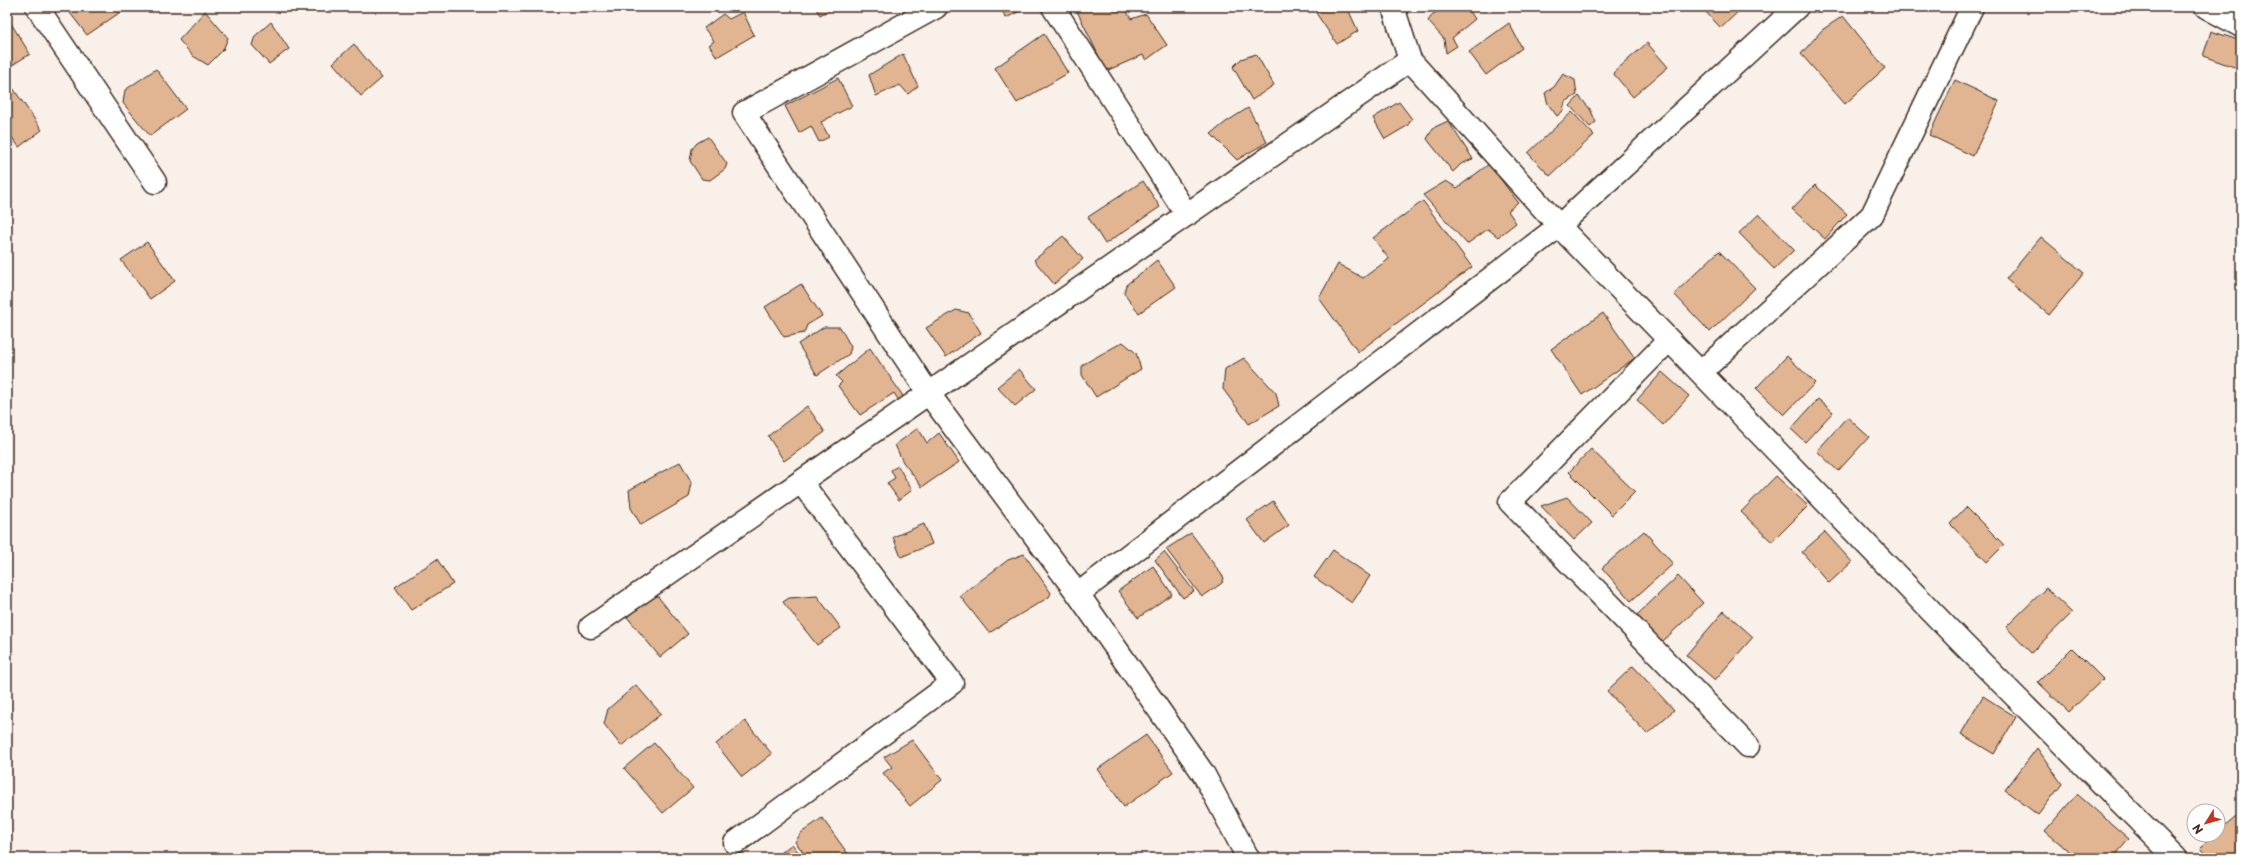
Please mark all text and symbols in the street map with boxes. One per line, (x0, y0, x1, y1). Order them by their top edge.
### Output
north arrow (2186, 803, 2226, 843)
text: N (2188, 820, 2207, 838)

